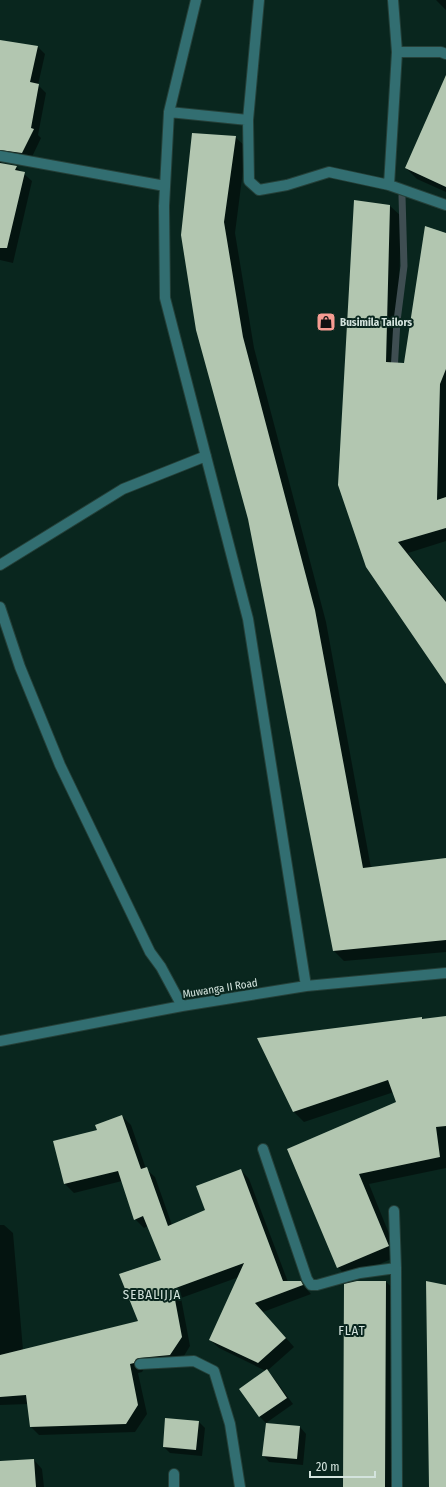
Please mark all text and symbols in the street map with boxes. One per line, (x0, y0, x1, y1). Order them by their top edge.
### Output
shop icon: Busimila Tailors (315, 311, 337, 333)
place label: Busimila Tailors (340, 316, 412, 329)
street label: Muwanga II Road (182, 976, 259, 1001)
district label: SEBALIJJA (123, 1287, 181, 1302)
district label: FLAT (338, 1323, 366, 1338)
scale bar (310, 1453, 375, 1479)
text: 20 m (316, 1460, 340, 1474)

